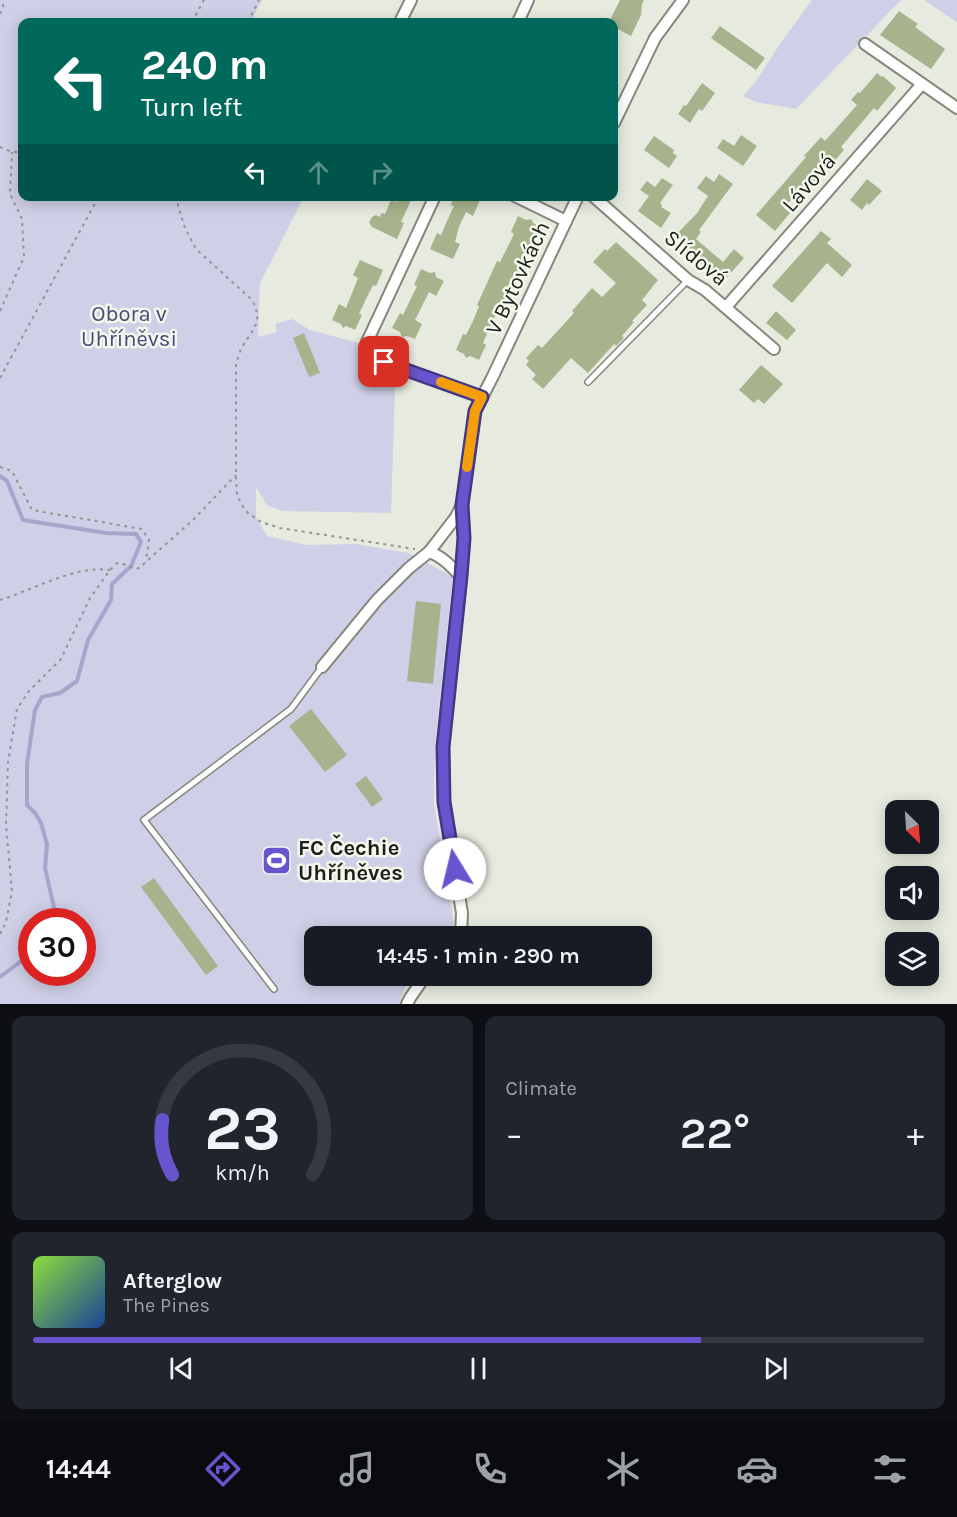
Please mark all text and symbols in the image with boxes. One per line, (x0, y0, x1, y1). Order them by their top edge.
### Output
text: 240 m (141, 40, 268, 90)
icon: left (42, 42, 120, 120)
text: Turn left (141, 91, 242, 123)
street label: Lávová (777, 149, 841, 217)
icon: left (239, 156, 272, 189)
icon: ahead (302, 156, 335, 189)
icon: right (365, 156, 398, 189)
street label: V Bytovkách (480, 217, 556, 339)
street label: Slídová (659, 225, 733, 291)
park label: Obora v Uhříněvsi (81, 301, 177, 352)
pin (358, 336, 409, 387)
icon: arrive (367, 345, 400, 378)
north arrow (885, 800, 939, 854)
map controls (885, 800, 939, 986)
place label: FC Čechie Uhříněves (298, 834, 403, 886)
position arrow (423, 837, 487, 901)
sports icon: FC Čechie Uhříněves (261, 845, 293, 877)
button: sound (885, 866, 939, 920)
speed limit sign: 30 (18, 908, 96, 986)
button: layers (885, 932, 939, 986)
text: 14:45 · 1 min · 290 m (376, 943, 580, 969)
text: Climate (506, 1077, 577, 1100)
text: 23 (204, 1092, 281, 1165)
text: 22° (679, 1107, 750, 1159)
text: − (506, 1115, 523, 1153)
text: + (907, 1115, 924, 1153)
text: km/h (215, 1160, 269, 1185)
text: Afterglow (123, 1268, 222, 1294)
text: The Pines (123, 1294, 210, 1317)
icon: previous (165, 1352, 198, 1385)
icon: pause (462, 1352, 495, 1385)
icon: next (759, 1352, 792, 1385)
icon: directions (202, 1448, 244, 1490)
icon: music (336, 1448, 378, 1490)
icon: phone (469, 1448, 511, 1490)
icon: climate (602, 1448, 644, 1490)
icon: car (736, 1448, 778, 1490)
icon: filters (869, 1448, 911, 1490)
text: 14:44 (46, 1453, 111, 1485)

